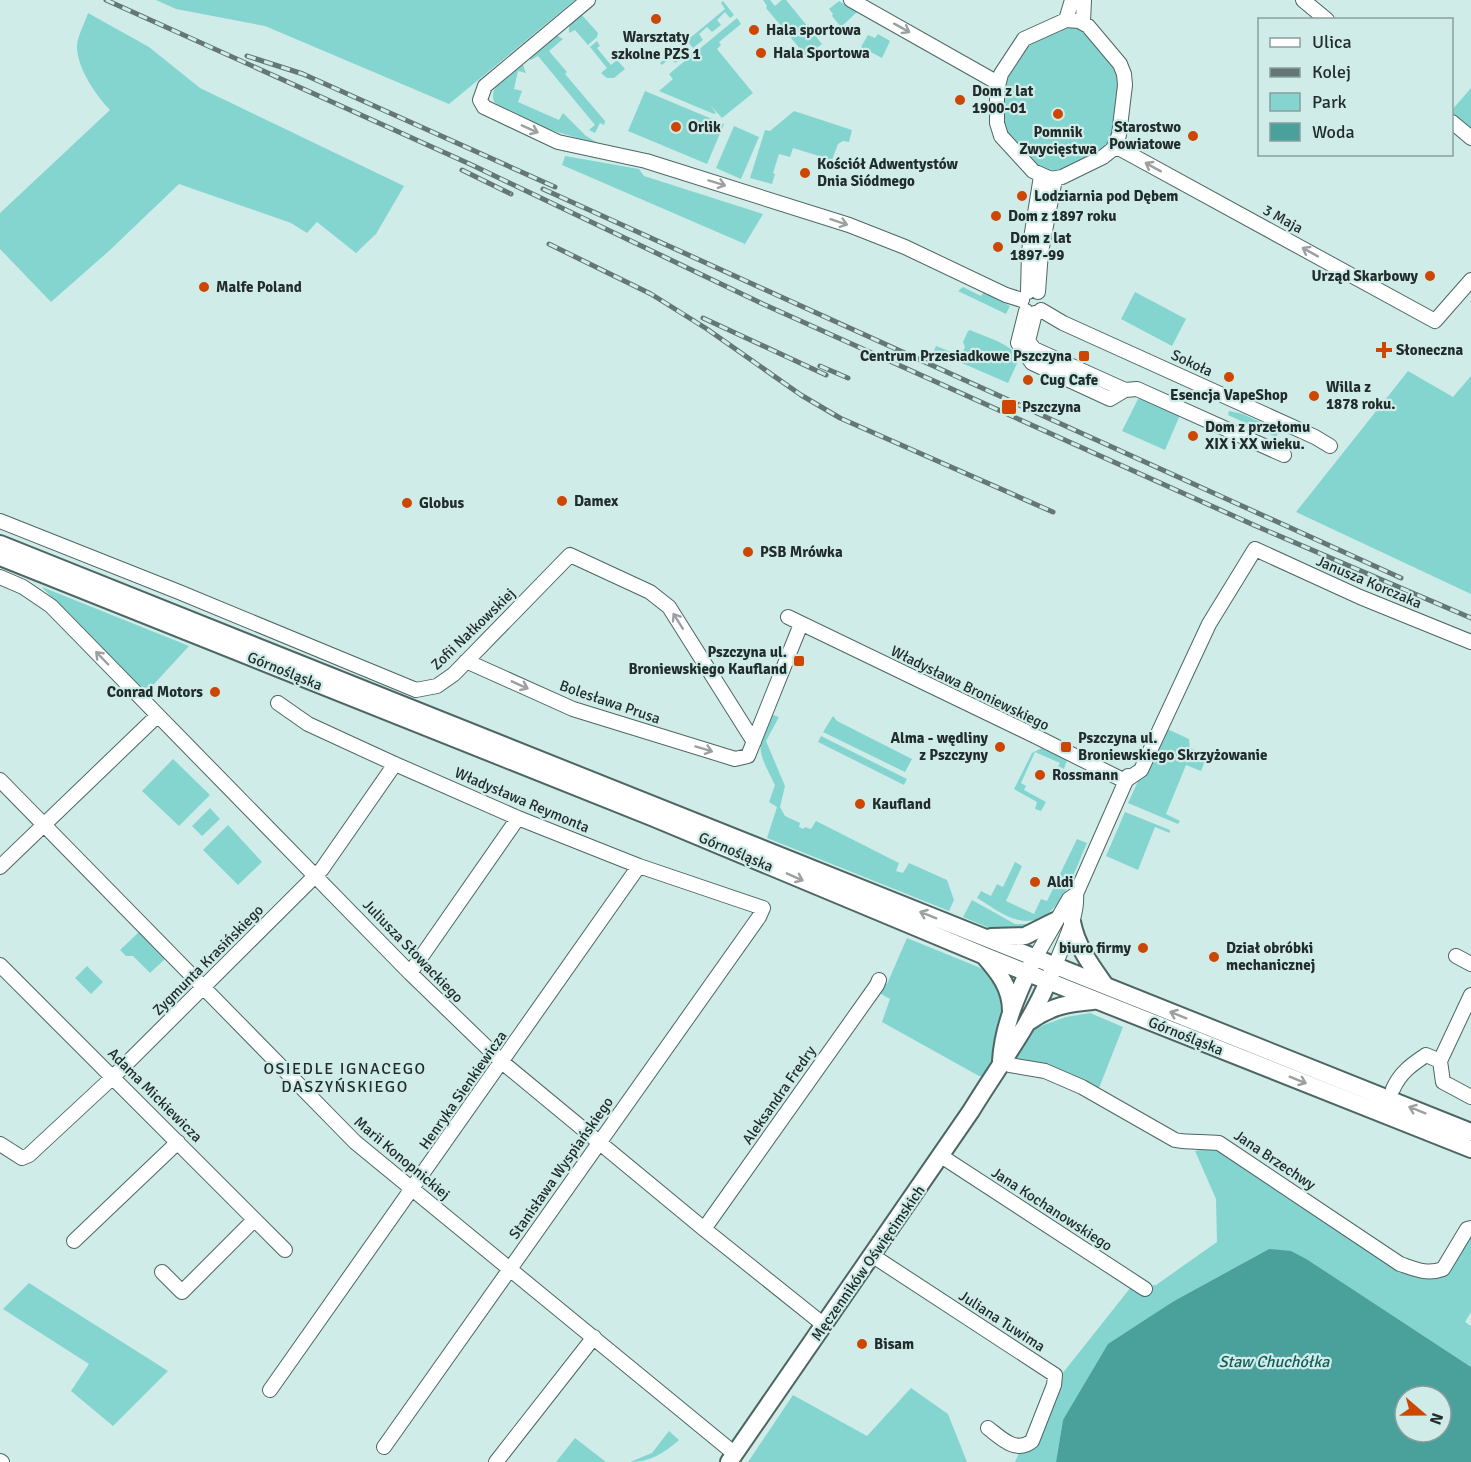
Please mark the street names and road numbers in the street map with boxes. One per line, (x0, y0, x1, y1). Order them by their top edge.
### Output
street label: 3 Maja (1260, 201, 1306, 237)
street label: Sokoła (1168, 346, 1216, 380)
street label: Janusza Korczaka (1314, 552, 1424, 612)
street label: Zofii Nałkowskiej (427, 584, 519, 674)
street label: Władysława Broniewskiego (888, 642, 1053, 734)
street label: Górnośląska (245, 648, 325, 694)
street label: Bolesława Prusa (557, 676, 663, 728)
street label: Władysława Reymonta (452, 763, 592, 837)
street label: Górnośląska (696, 828, 776, 876)
street label: Juliusza Słowackiego (359, 896, 467, 1007)
street label: Zygmunta Krasińskiego (149, 901, 267, 1019)
street label: Górnośląska (1146, 1013, 1226, 1059)
street label: Henryka Sienkiewicza (415, 1027, 511, 1153)
street label: Aleksandra Fredry (738, 1042, 820, 1148)
street label: Adama Mickiewicza (104, 1044, 206, 1146)
street label: Stanisława Wyspiańskiego (505, 1093, 617, 1243)
street label: Marii Konopnickiej (350, 1113, 454, 1203)
street label: Jana Brzechwy (1231, 1126, 1319, 1194)
street label: Jana Kochanowskiego (988, 1163, 1116, 1255)
street label: Męczenników Oświęcimskich (807, 1182, 929, 1344)
street label: Juliana Tuwima (956, 1286, 1048, 1356)

